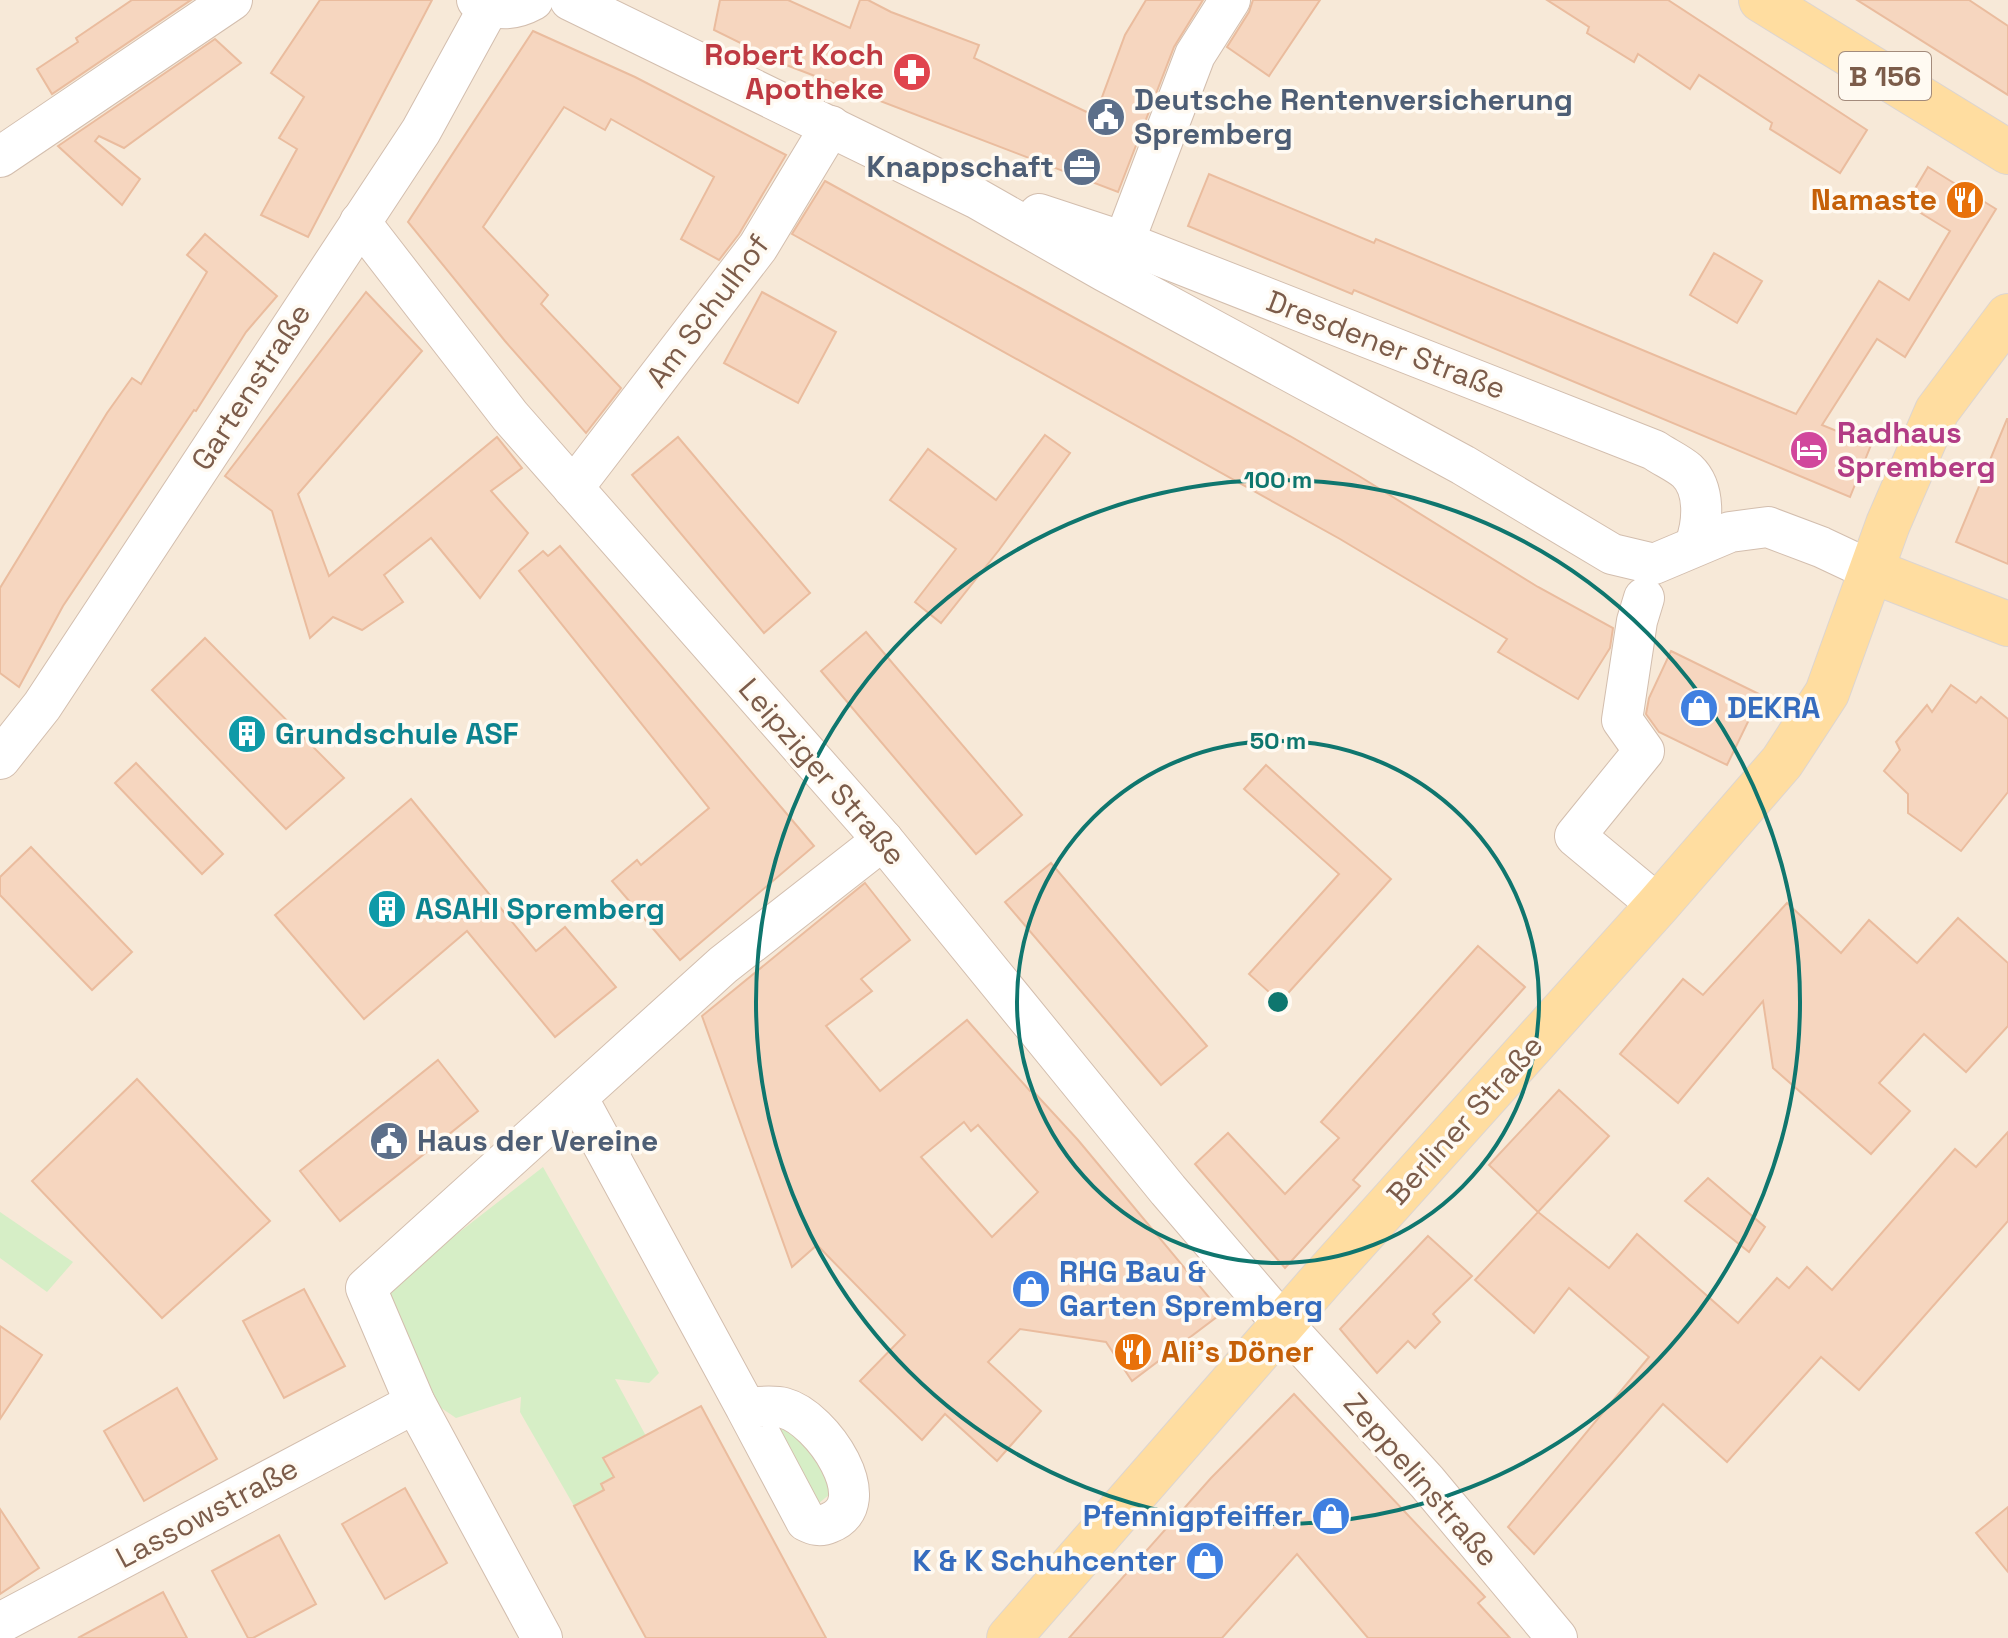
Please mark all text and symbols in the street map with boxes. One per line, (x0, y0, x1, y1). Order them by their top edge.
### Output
place label: Robert Koch Apotheke (704, 35, 884, 108)
pharmacy icon: Robert Koch Apotheke (891, 51, 933, 93)
road number: B 156 (1839, 52, 1931, 100)
place label: Deutsche Rentenversicherung Spremberg (1134, 80, 1573, 153)
public building icon: Deutsche Rentenversicherung Spremberg (1085, 96, 1127, 138)
office icon: Knappschaft (1061, 146, 1103, 188)
place label: Knappschaft (867, 147, 1054, 186)
restaurant icon: Namaste (1944, 179, 1986, 221)
place label: Namaste (1811, 180, 1937, 219)
street label: Am Schulhof (637, 226, 778, 395)
street label: Dresdener Straße (1261, 281, 1511, 408)
street label: Gartenstraße (182, 296, 319, 478)
place label: Radhaus Spremberg (1837, 413, 1996, 486)
hotel icon: Radhaus Spremberg (1788, 429, 1830, 471)
text: 100 m (1244, 464, 1312, 495)
street label: Leipziger Straße (730, 670, 915, 874)
shop icon: DEKRA (1678, 687, 1720, 729)
place label: DEKRA (1727, 688, 1820, 727)
building icon: Grundschule ASF (226, 713, 268, 755)
place label: Grundschule ASF (275, 714, 519, 753)
text: 50 m (1250, 725, 1306, 756)
building icon: ASAHI Spremberg (366, 888, 408, 930)
place label: ASAHI Spremberg (415, 889, 665, 928)
centre of rings (1264, 988, 1292, 1016)
street label: Berliner Straße (1378, 1027, 1551, 1213)
public building icon: Haus der Vereine (368, 1120, 410, 1162)
place label: Haus der Vereine (417, 1121, 658, 1160)
place label: RHG Bau & Garten Spremberg (1059, 1252, 1323, 1325)
shop icon: RHG Bau & Garten Spremberg (1010, 1268, 1052, 1310)
restaurant icon: Ali's Döner (1112, 1331, 1154, 1373)
place label: Ali's Döner (1161, 1332, 1314, 1371)
street label: Zeppelinstraße (1335, 1385, 1508, 1575)
street label: Lassowstraße (109, 1448, 305, 1577)
shop icon: Pfennigpfeiffer (1310, 1495, 1352, 1537)
place label: Pfennigpfeiffer (1083, 1496, 1303, 1535)
shop icon: K & K Schuhcenter (1184, 1540, 1226, 1582)
place label: K & K Schuhcenter (913, 1541, 1177, 1580)

